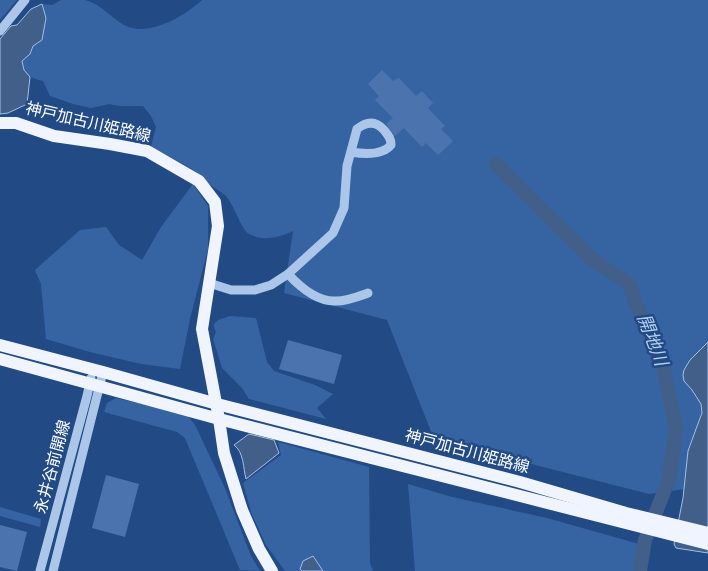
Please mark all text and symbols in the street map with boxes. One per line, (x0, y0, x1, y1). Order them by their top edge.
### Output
street label: 神戸加古川姫路線 (23, 99, 153, 147)
water label: 開地川 (633, 311, 672, 371)
street label: 永井谷前開線 (31, 418, 75, 516)
street label: 神戸加古川姫路線 (403, 426, 531, 478)

